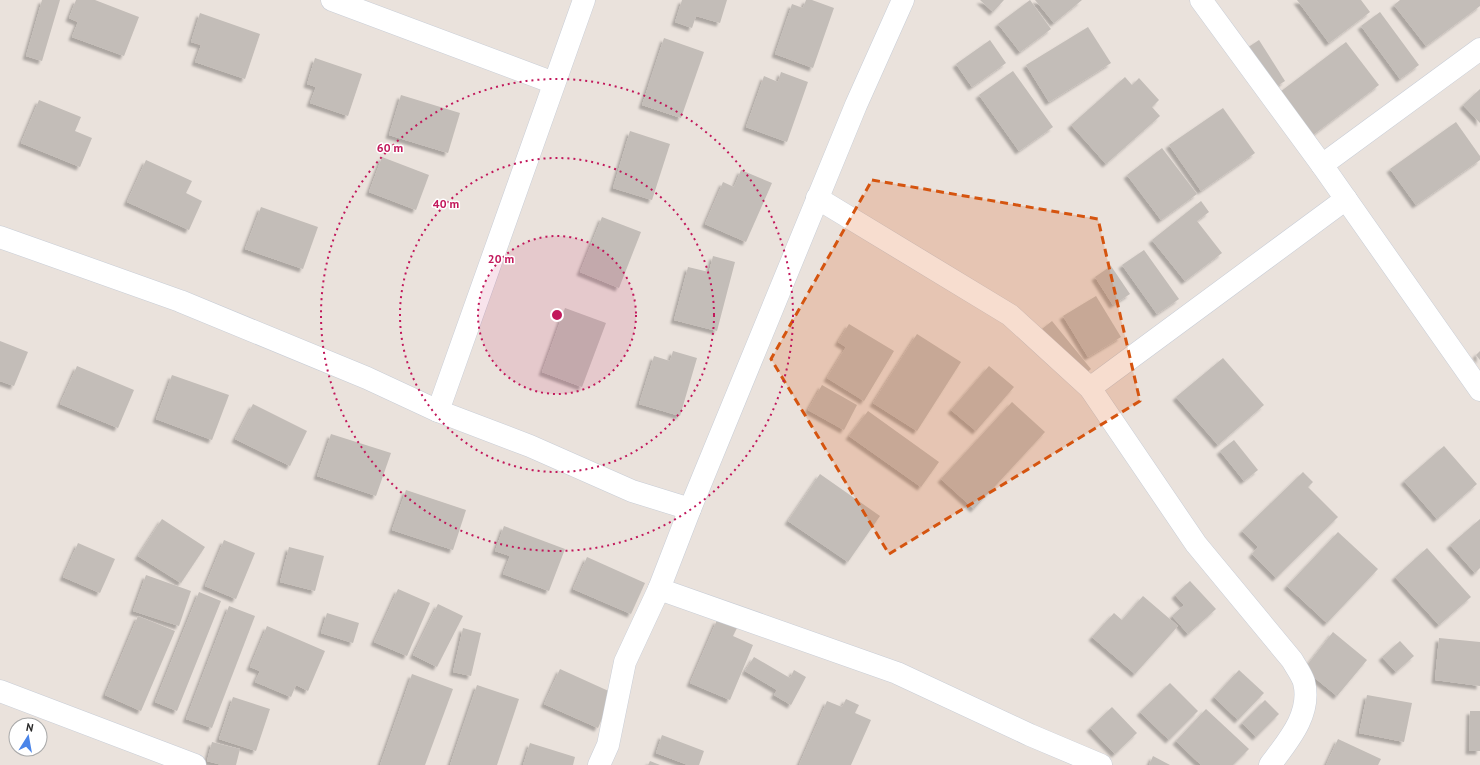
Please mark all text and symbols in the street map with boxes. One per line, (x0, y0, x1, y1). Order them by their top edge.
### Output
text: 60 m (377, 140, 403, 155)
text: 40 m (433, 196, 459, 211)
text: 20 m (488, 251, 514, 266)
centre of rings (550, 308, 564, 322)
north arrow (8, 717, 48, 757)
text: N (25, 720, 35, 735)

